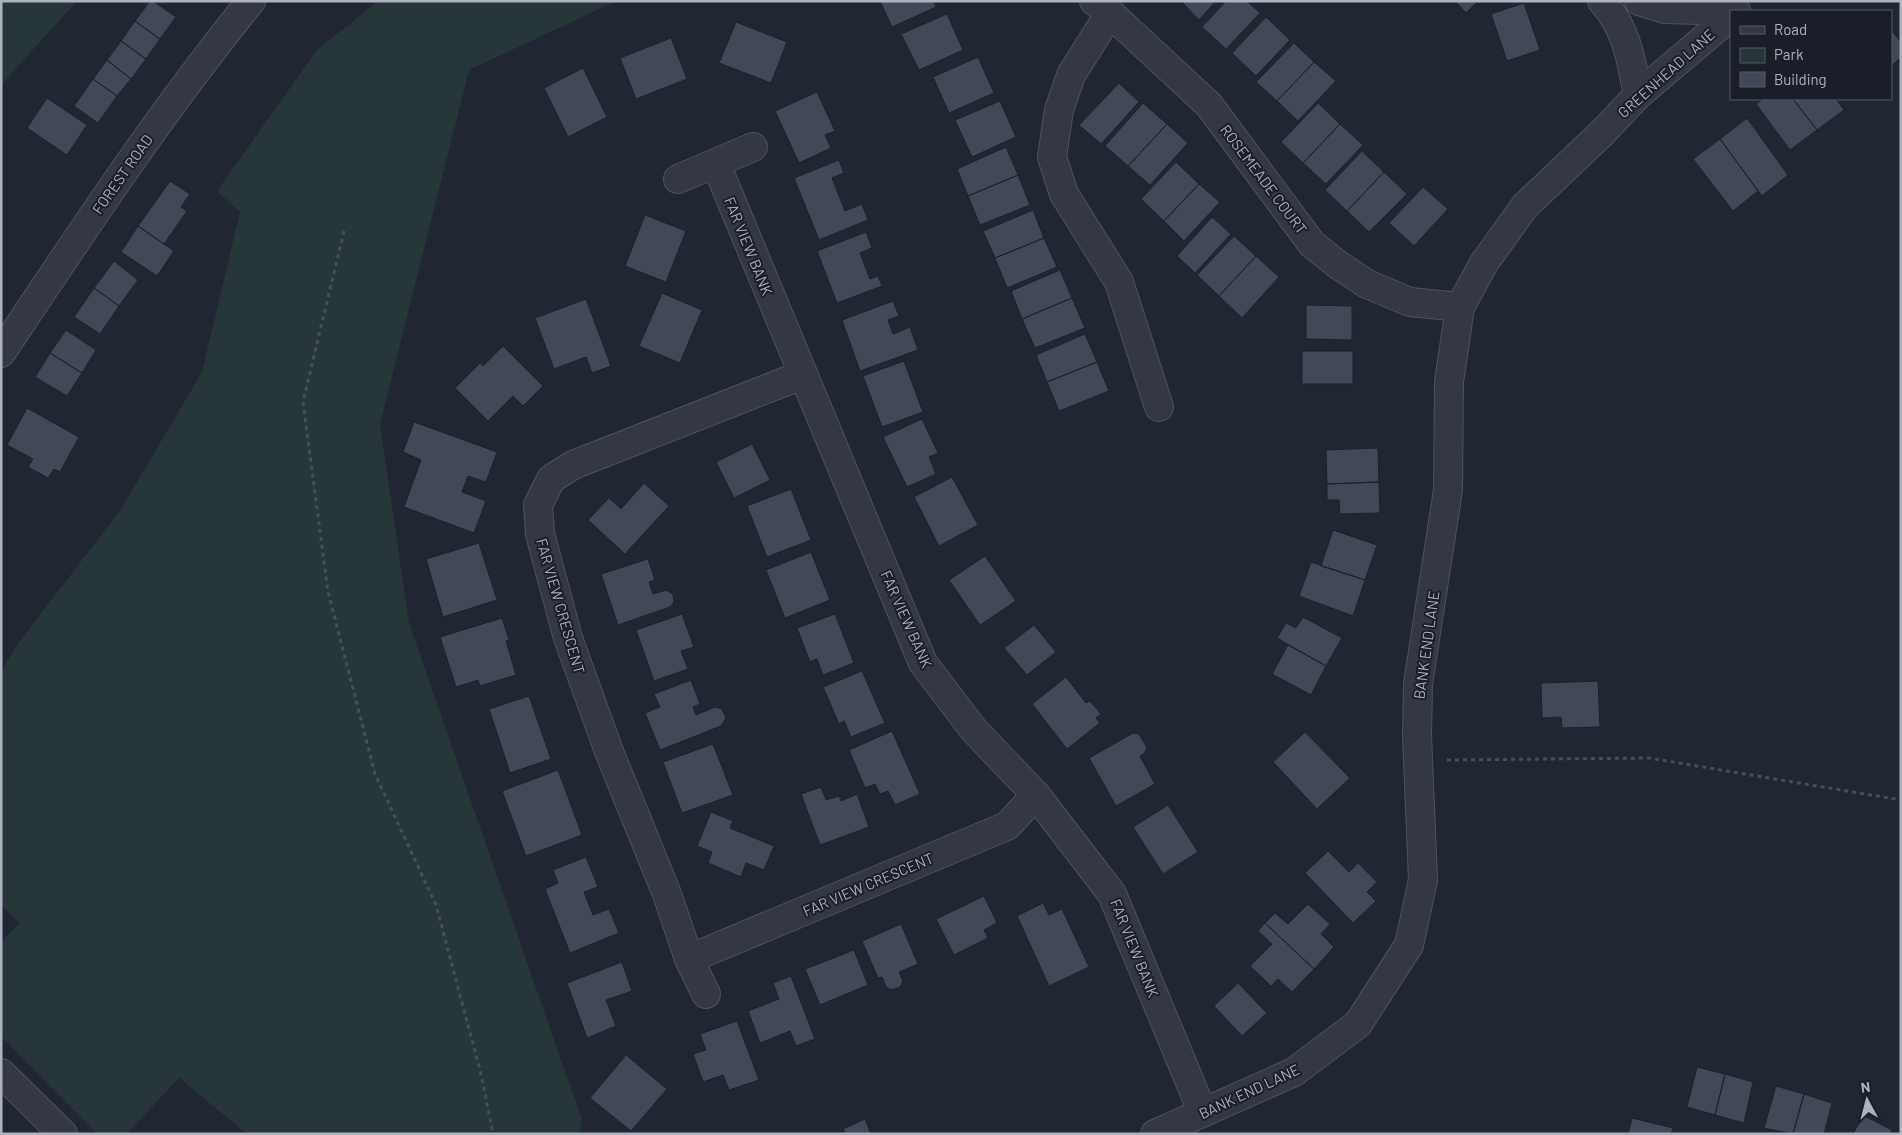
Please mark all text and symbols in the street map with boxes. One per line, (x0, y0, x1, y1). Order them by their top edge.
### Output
legend (1730, 10, 1892, 100)
text: Road (1774, 20, 1807, 38)
street label: GREENHEAD LANE (1614, 25, 1718, 121)
text: Park (1774, 45, 1804, 63)
text: Building (1774, 70, 1827, 88)
street label: ROSEMEADE COURT (1217, 121, 1311, 237)
street label: FOREST ROAD (88, 131, 156, 217)
street label: FAR VIEW BANK (721, 194, 777, 298)
street label: FAR VIEW CRESCENT (533, 536, 589, 676)
street label: FAR VIEW BANK (877, 568, 937, 670)
street label: BANK END LANE (1410, 590, 1442, 700)
street label: FAR VIEW CRESCENT (800, 848, 936, 920)
street label: FAR VIEW BANK (1107, 896, 1163, 1000)
street label: BANK END LANE (1196, 1060, 1302, 1122)
north arrow (1842, 1075, 1892, 1125)
text: N (1860, 1078, 1871, 1096)

